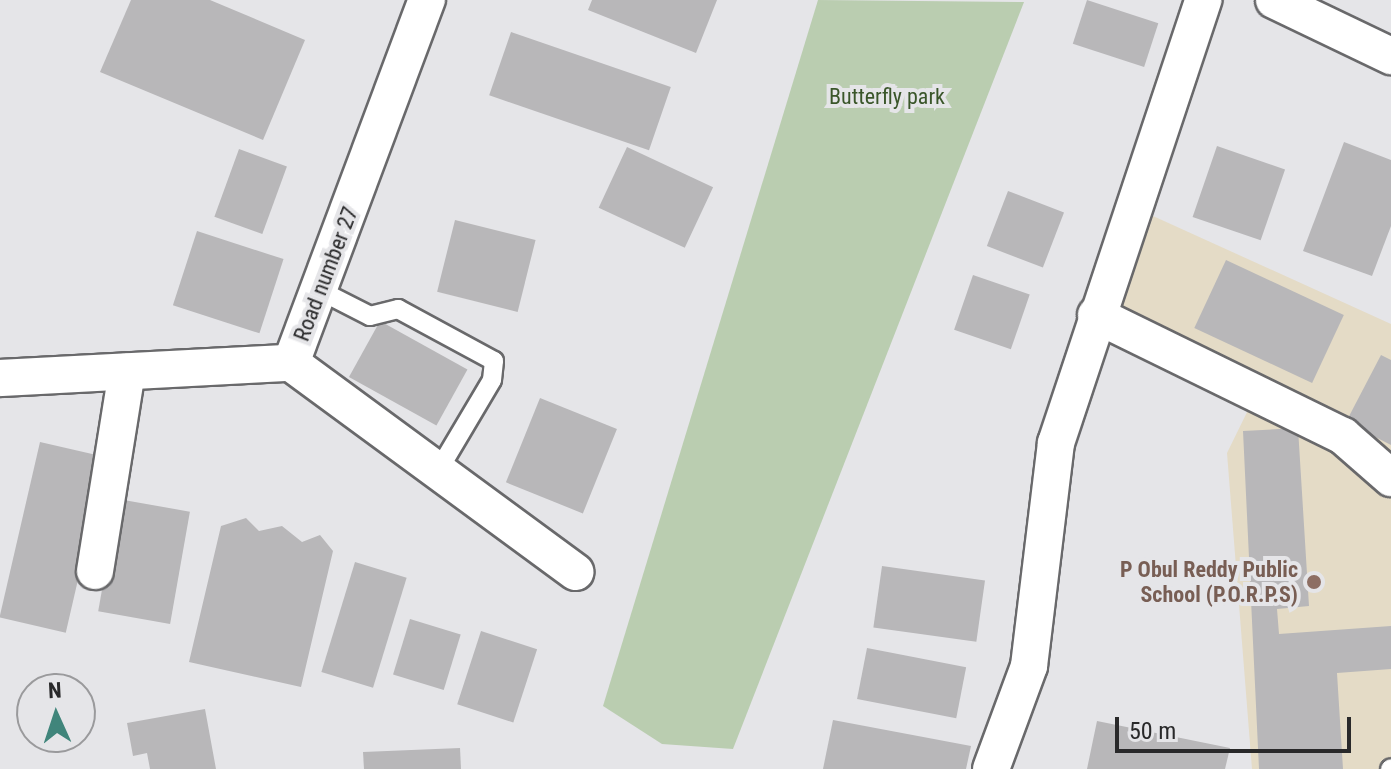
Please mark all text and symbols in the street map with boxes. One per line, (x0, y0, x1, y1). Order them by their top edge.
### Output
park label: Butterfly park (829, 84, 945, 110)
street label: Road number 27 (288, 203, 364, 345)
place label: P Obul Reddy Public School (P.O.R.P.S) (1120, 556, 1298, 608)
marker: P Obul Reddy Public School (P.O.R.P.S) (1305, 573, 1323, 591)
north arrow (16, 673, 96, 753)
text: N (47, 678, 62, 703)
scale bar (1119, 701, 1355, 751)
text: 50 m (1129, 717, 1176, 745)

